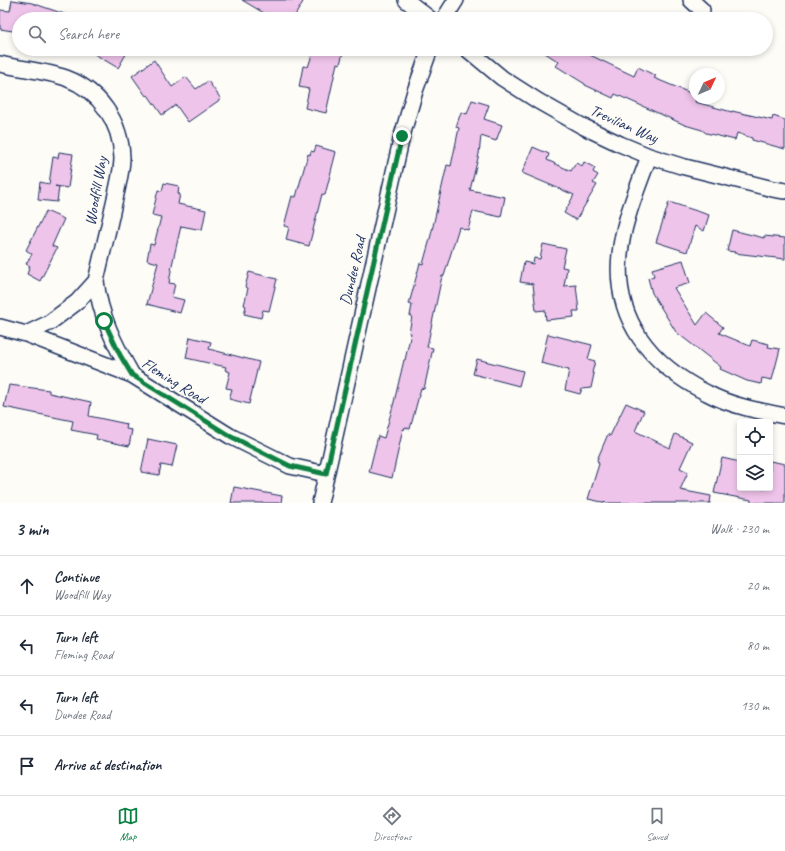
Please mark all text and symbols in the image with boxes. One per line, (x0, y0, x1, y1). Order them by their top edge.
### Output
search box (12, 12, 773, 56)
icon: search (26, 23, 48, 45)
text: Search here (58, 25, 119, 44)
north arrow (689, 68, 725, 104)
street label: Trevilian Way (587, 100, 663, 148)
route end (393, 127, 411, 145)
street label: Woodfill Way (80, 154, 112, 227)
street label: Dundee Road (335, 232, 371, 307)
route start (95, 312, 113, 330)
street label: Fleming Road (138, 353, 212, 410)
map controls (737, 419, 773, 491)
button: locate (737, 419, 773, 455)
button: layers (737, 455, 773, 491)
text: 3 min (16, 519, 49, 540)
text: Walk · 230 m (710, 521, 769, 537)
text: Continue (54, 568, 99, 587)
icon: ahead (16, 575, 38, 597)
text: 20 m (747, 578, 769, 594)
text: Woodfill Way (54, 587, 110, 603)
text: Turn left (54, 628, 97, 647)
icon: left (16, 635, 38, 657)
text: 80 m (747, 638, 769, 654)
text: Fleming Road (54, 647, 113, 663)
text: Turn left (54, 688, 97, 707)
icon: left (16, 695, 38, 717)
text: 130 m (741, 698, 769, 714)
text: Dundee Road (54, 707, 111, 723)
icon: arrive (16, 755, 38, 777)
text: Arrive at destination (54, 756, 161, 775)
tab: Map (117, 805, 139, 843)
tab: Directions (373, 805, 412, 843)
tab: Saved (646, 805, 668, 843)

